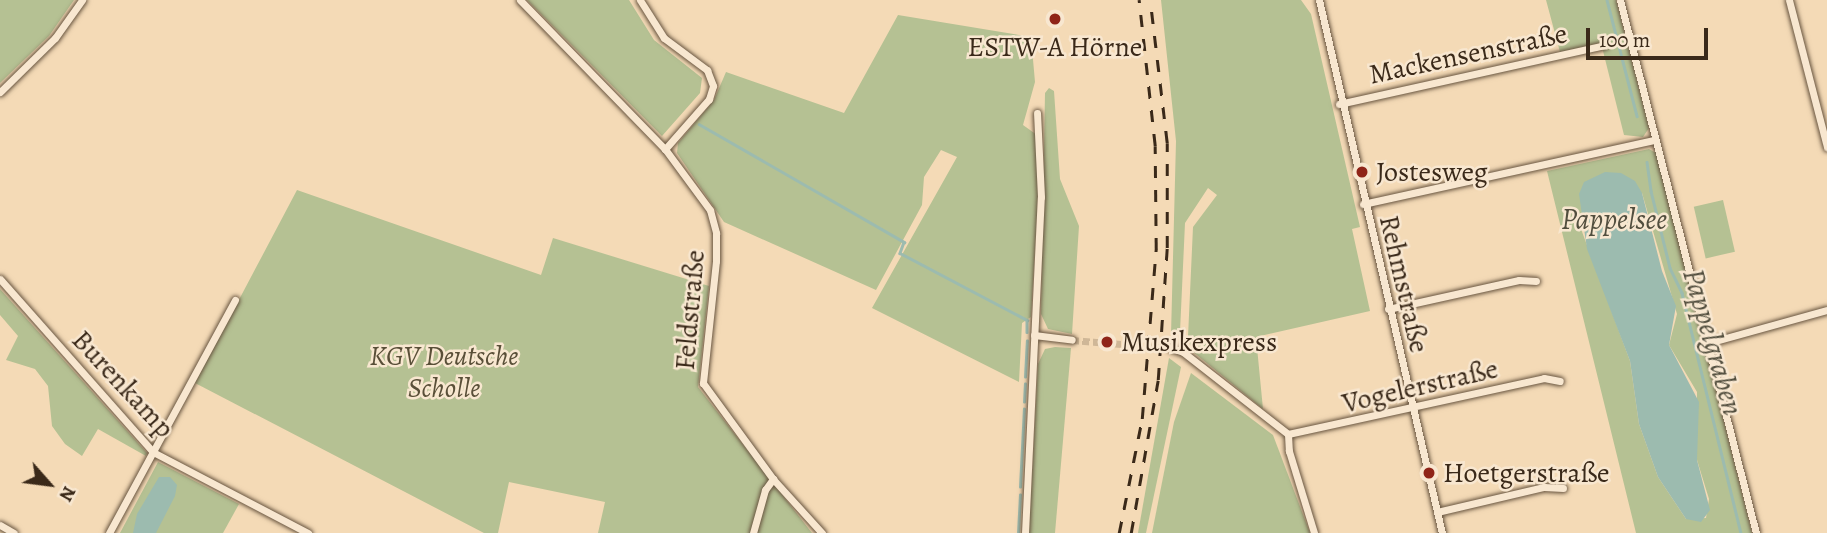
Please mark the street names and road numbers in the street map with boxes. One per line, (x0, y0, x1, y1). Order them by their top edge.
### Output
street label: Mackensenstraße (1366, 17, 1570, 91)
street label: Rehmstraße (1372, 212, 1436, 356)
street label: Feldstraße (668, 248, 712, 372)
street label: Burenkamp (65, 323, 181, 445)
street label: Vogelerstraße (1339, 352, 1501, 420)

